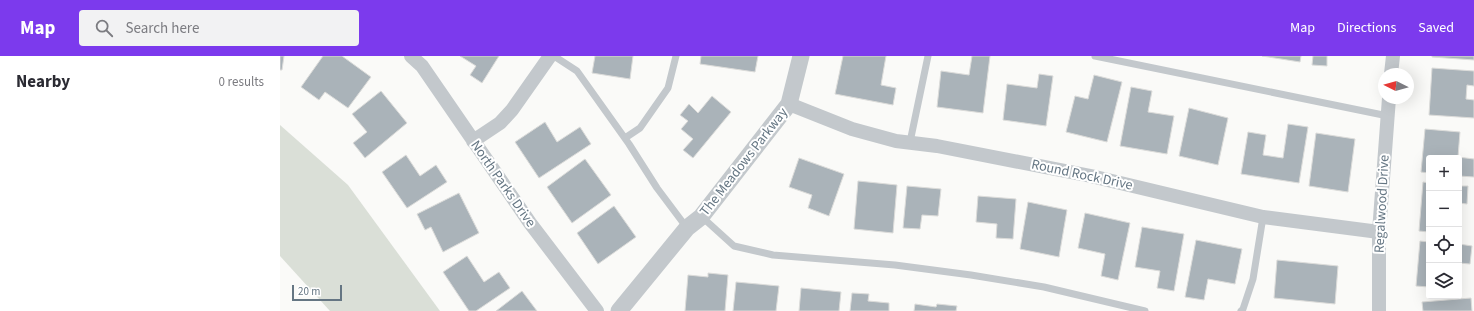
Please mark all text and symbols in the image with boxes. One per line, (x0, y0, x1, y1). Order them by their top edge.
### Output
search box (79, 10, 359, 46)
text: Map (20, 15, 55, 42)
icon: search (93, 17, 115, 39)
text: Search here (125, 18, 199, 39)
text: Map (1290, 18, 1315, 38)
text: Directions (1337, 18, 1396, 38)
text: Saved (1418, 18, 1454, 38)
north arrow (1378, 68, 1414, 104)
text: Nearby (16, 70, 70, 94)
text: 0 results (219, 73, 264, 91)
street label: The Meadows Parkway (695, 103, 793, 220)
street label: North Parks Drive (466, 137, 540, 231)
street label: Round Rock Drive (1029, 154, 1135, 196)
street label: Regalwood Drive (1369, 154, 1395, 254)
map controls (1426, 155, 1462, 299)
button: + (1426, 155, 1462, 191)
button: − (1426, 191, 1462, 227)
button: locate (1426, 227, 1462, 263)
button: layers (1426, 263, 1462, 299)
scale bar (292, 283, 342, 302)
text: 20 m (298, 284, 320, 299)

